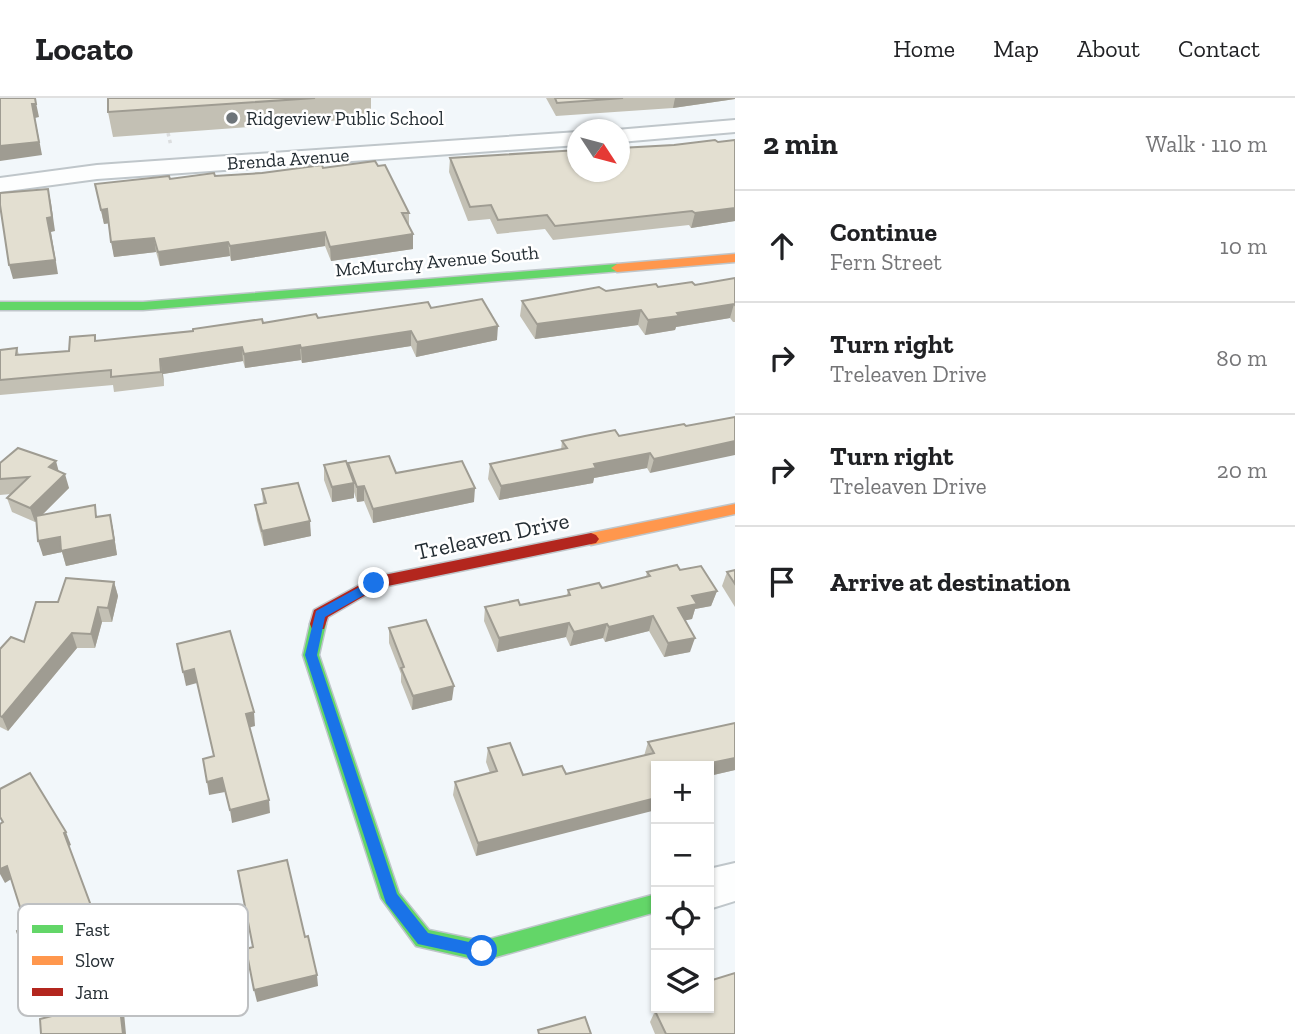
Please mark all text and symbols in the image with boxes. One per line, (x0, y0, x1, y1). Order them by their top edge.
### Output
text: Locato (35, 29, 133, 68)
text: Home (893, 34, 955, 63)
text: Map (993, 34, 1039, 63)
text: About (1077, 34, 1140, 63)
text: Contact (1178, 34, 1260, 63)
place label: Ridgeview Public School (246, 107, 444, 130)
marker: Ridgeview Public School (224, 110, 240, 126)
north arrow (567, 119, 630, 182)
text: 2 min (763, 126, 838, 162)
text: Walk · 110 m (1146, 130, 1267, 158)
street label: Brenda Avenue (226, 143, 350, 175)
text: Continue (830, 216, 937, 248)
icon: ahead (763, 227, 801, 265)
text: 10 m (1220, 232, 1267, 260)
street label: McMurchy Avenue South (334, 241, 540, 281)
text: Fern Street (830, 248, 942, 276)
text: Turn right (830, 328, 953, 360)
icon: right (763, 339, 801, 377)
text: 80 m (1216, 344, 1267, 372)
text: Treleaven Drive (830, 360, 987, 388)
text: Turn right (830, 440, 953, 472)
icon: right (763, 451, 801, 489)
text: 20 m (1217, 456, 1267, 484)
text: Treleaven Drive (830, 472, 987, 500)
street label: Treleaven Drive (412, 506, 572, 566)
icon: arrive (763, 563, 801, 601)
text: Arrive at destination (830, 566, 1070, 598)
route end (358, 567, 389, 598)
map controls (651, 761, 714, 1013)
button: + (651, 761, 714, 824)
button: − (651, 824, 714, 887)
button: locate (651, 887, 714, 950)
legend (18, 904, 248, 1016)
text: Fast (75, 918, 110, 941)
route start (466, 935, 497, 966)
text: Slow (75, 949, 115, 972)
button: layers (651, 950, 714, 1013)
text: Jam (75, 981, 109, 1004)

